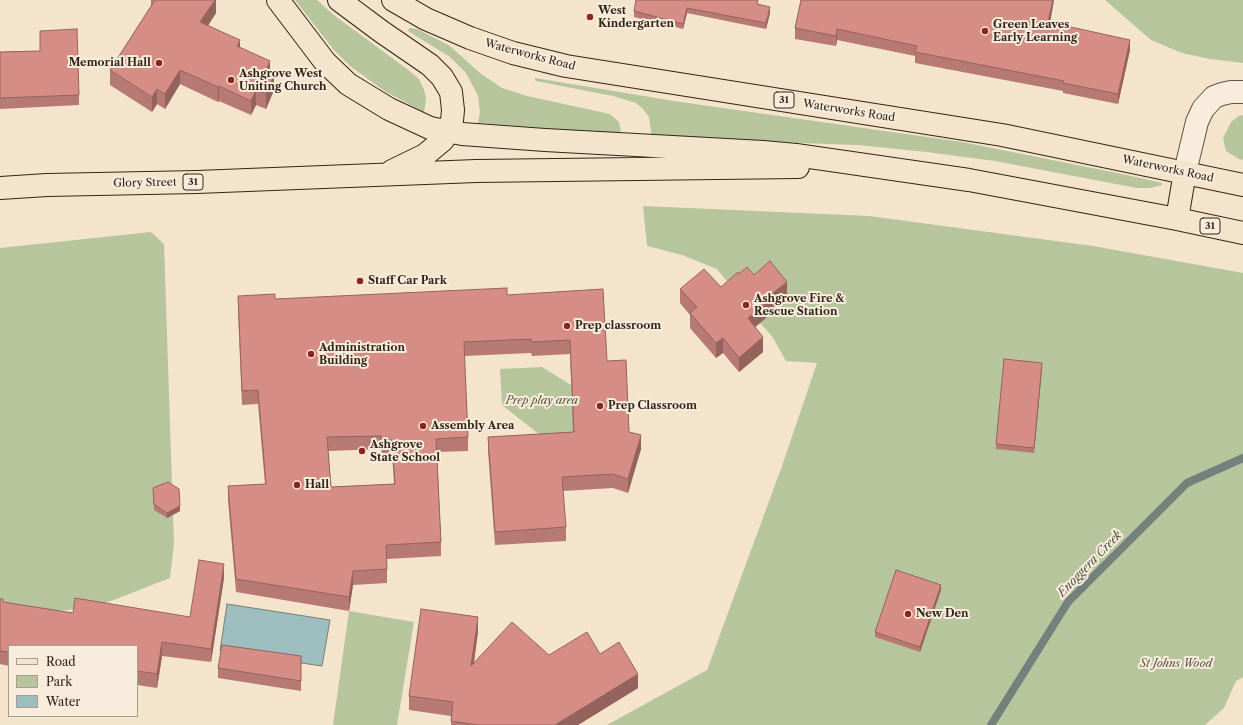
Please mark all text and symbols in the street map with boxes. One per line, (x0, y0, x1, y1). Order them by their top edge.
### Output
place label: West Kindergarten (598, 4, 674, 30)
marker: West Kindergarten (585, 12, 595, 22)
place label: Green Leaves Early Learning (993, 18, 1077, 44)
marker: Green Leaves Early Learning (980, 26, 990, 36)
street label: Waterworks Road (483, 37, 577, 73)
place label: Memorial Hall (69, 56, 151, 70)
marker: Memorial Hall (154, 58, 164, 68)
place label: Ashgrove West Uniting Church (239, 67, 327, 93)
marker: Ashgrove West Uniting Church (226, 75, 236, 85)
road number: 31 (774, 92, 794, 108)
street label: Waterworks Road (802, 97, 896, 125)
street label: Waterworks Road (1121, 153, 1215, 185)
road number: 31 (183, 174, 203, 190)
street label: Glory Street (113, 176, 177, 190)
road number: 31 (1200, 218, 1220, 234)
place label: Staff Car Park (368, 274, 447, 288)
marker: Staff Car Park (355, 276, 365, 286)
place label: Ashgrove Fire & Rescue Station (754, 292, 844, 318)
marker: Ashgrove Fire & Rescue Station (741, 300, 751, 310)
place label: Prep classroom (575, 319, 661, 333)
marker: Prep classroom (562, 321, 572, 331)
place label: Administration Building (319, 341, 405, 367)
marker: Administration Building (306, 349, 316, 359)
park label: Prep play area (506, 394, 578, 408)
place label: Prep Classroom (608, 399, 697, 413)
marker: Prep Classroom (595, 401, 605, 411)
place label: Assembly Area (431, 419, 514, 433)
marker: Assembly Area (418, 421, 428, 431)
place label: Ashgrove State School (370, 438, 440, 464)
marker: Ashgrove State School (357, 446, 367, 456)
place label: Hall (305, 478, 329, 492)
marker: Hall (292, 480, 302, 490)
water label: Enoggera Creek (1055, 528, 1125, 600)
place label: New Den (916, 607, 969, 621)
marker: New Den (903, 609, 913, 619)
legend (8, 645, 138, 717)
text: Road (46, 654, 76, 669)
park label: St Johns Wood (1140, 657, 1212, 671)
text: Park (46, 674, 72, 689)
text: Water (46, 694, 80, 709)

